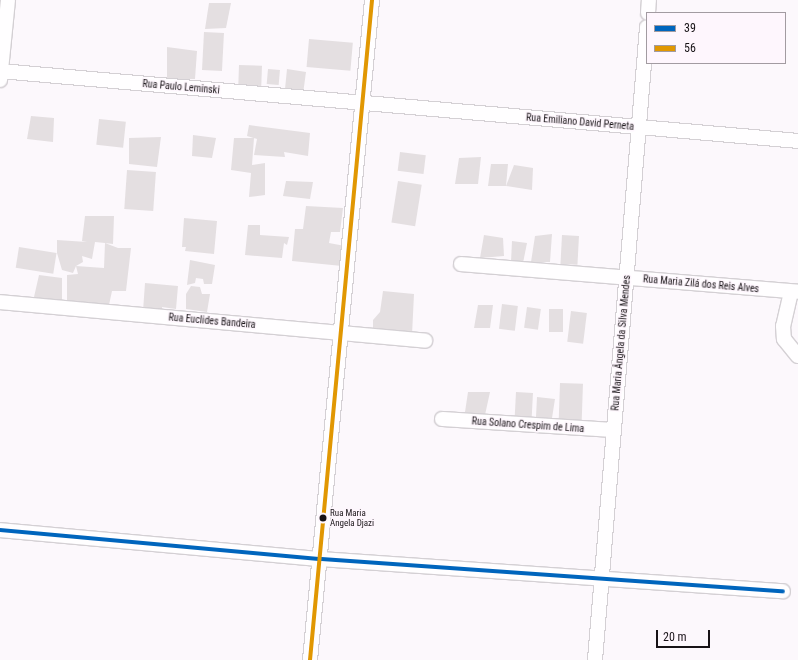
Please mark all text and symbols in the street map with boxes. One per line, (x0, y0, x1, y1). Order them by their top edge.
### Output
legend (646, 12, 786, 64)
text: 39 (684, 21, 696, 35)
text: 56 (684, 41, 696, 55)
street label: Rua Paulo Leminski (142, 78, 220, 96)
street label: Rua Emiliano David Perneta (526, 111, 634, 133)
street label: Rua Maria Zilá dos Reis Alves (642, 273, 760, 295)
street label: Rua Maria Ângela da Silva Mendes (609, 275, 633, 411)
street label: Rua Euclides Bandeira (168, 311, 256, 331)
street label: Rua Solano Crespim de Lima (471, 415, 585, 435)
place label: Rua Maria Angela Djazi (330, 508, 374, 529)
marker: Rua Maria Angela Djazi (318, 513, 328, 523)
scale bar (658, 622, 712, 648)
text: 20 m (663, 630, 687, 644)

